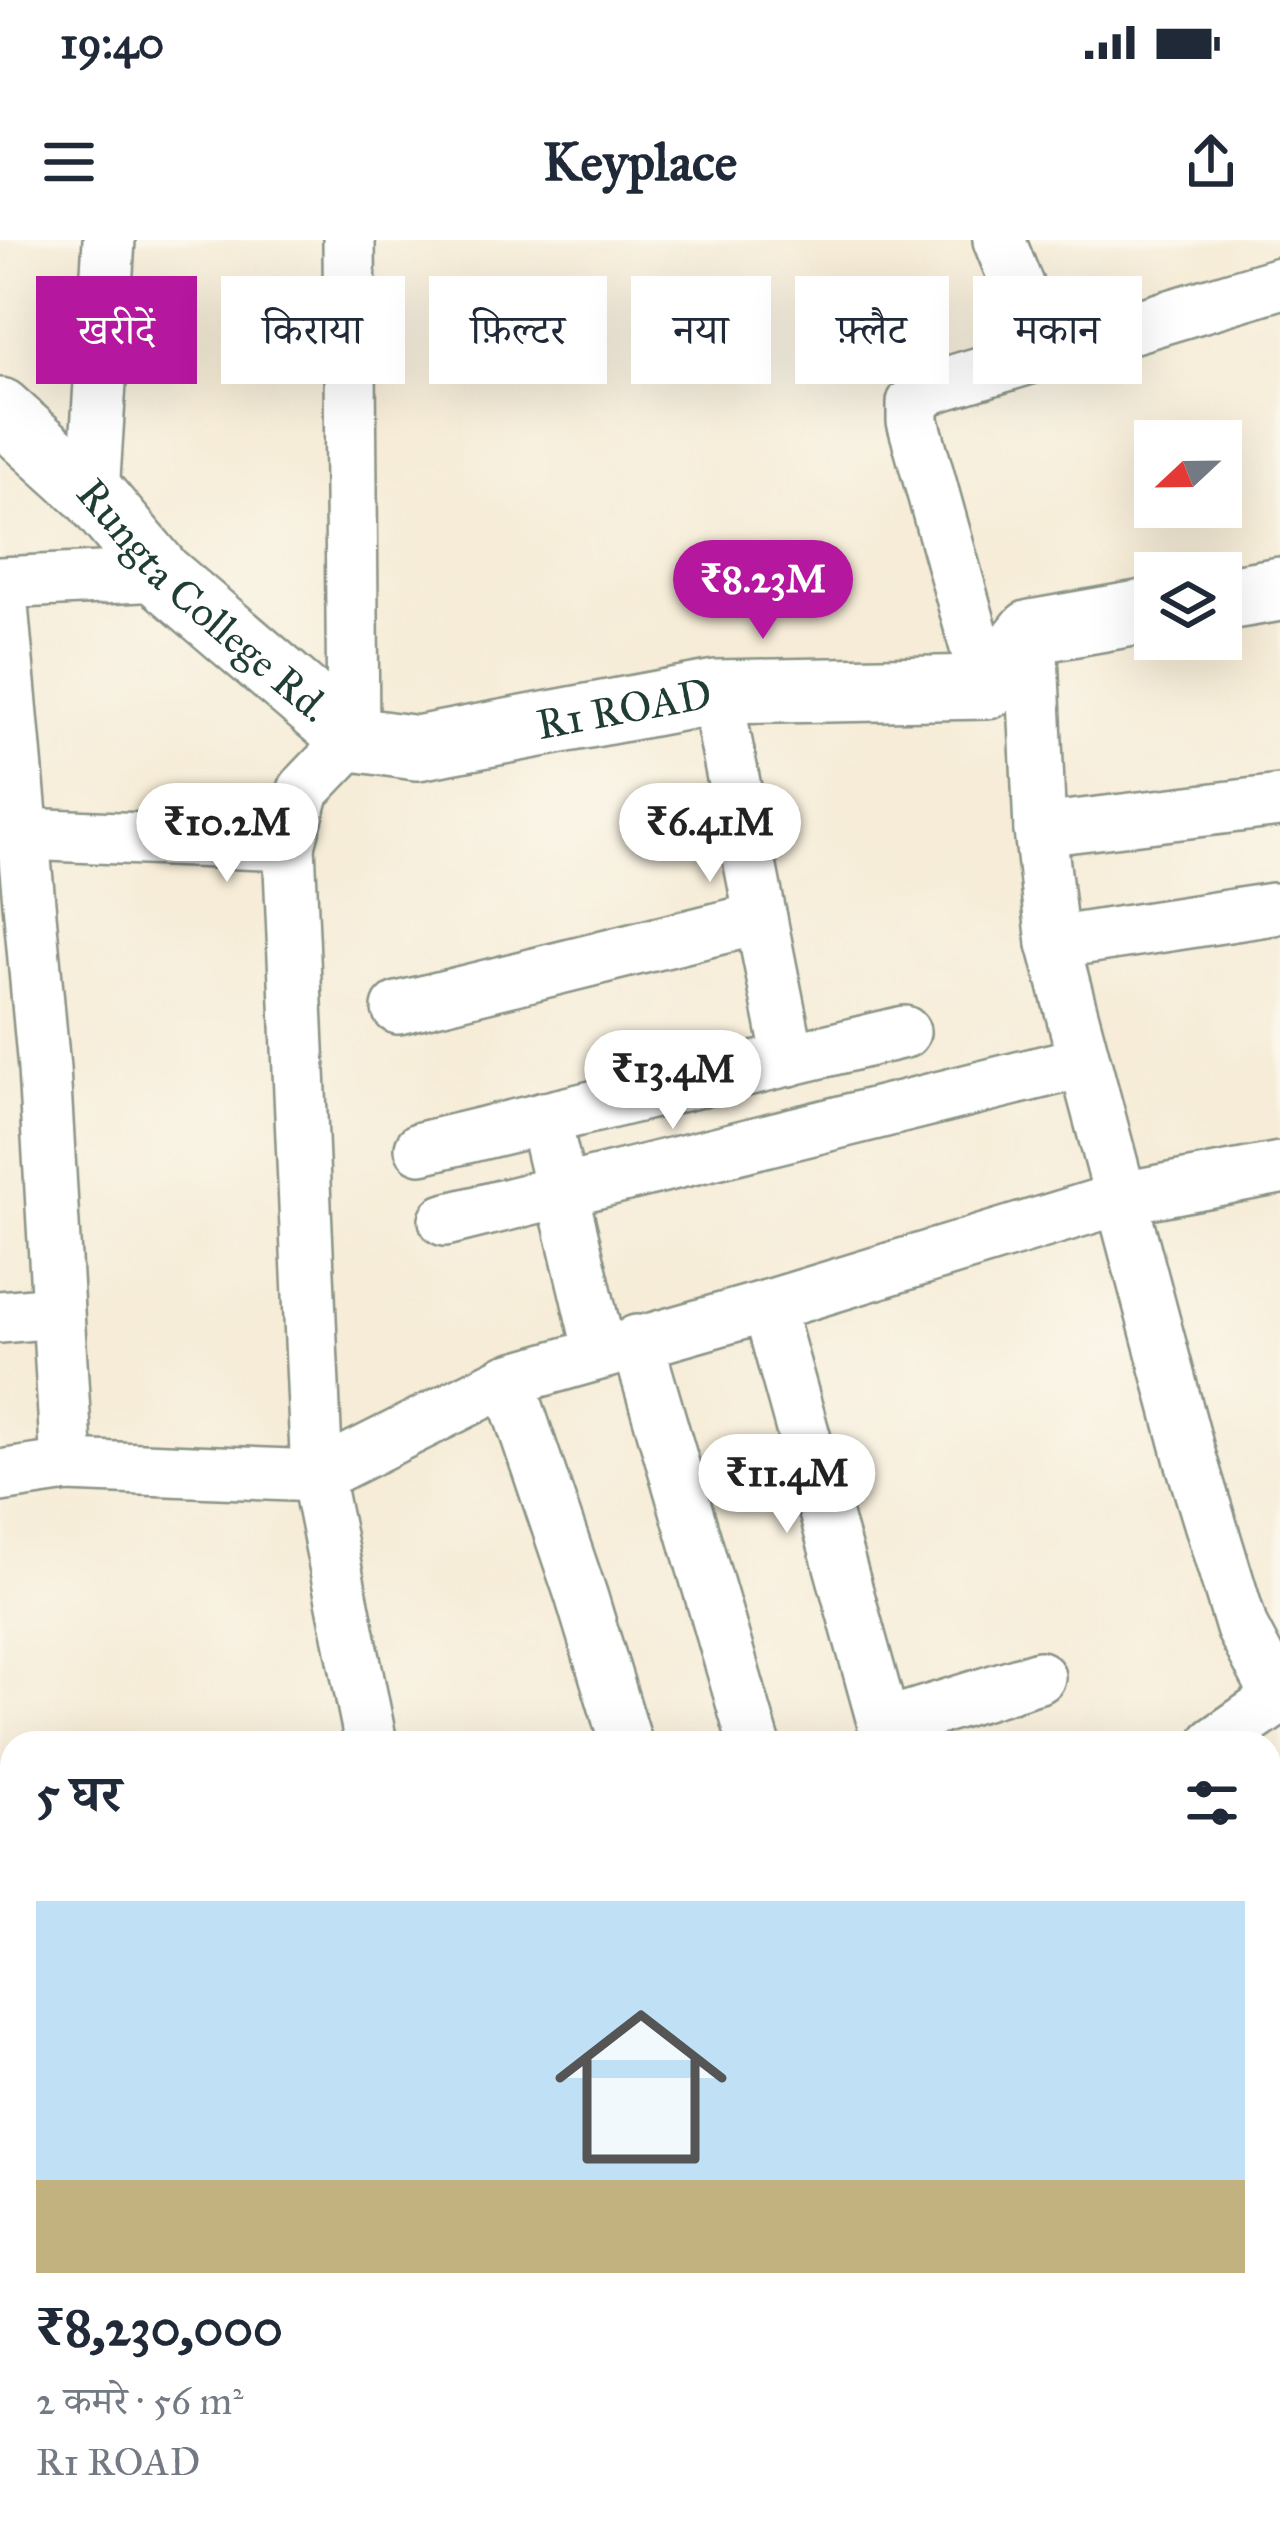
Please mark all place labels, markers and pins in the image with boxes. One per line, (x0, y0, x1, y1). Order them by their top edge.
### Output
pin: ₹8.23M (665, 540, 861, 642)
pin: ₹10.2M (129, 783, 325, 885)
pin: ₹6.41M (612, 783, 808, 885)
pin: ₹13.4M (575, 1030, 771, 1132)
pin: ₹11.4M (689, 1434, 885, 1536)

